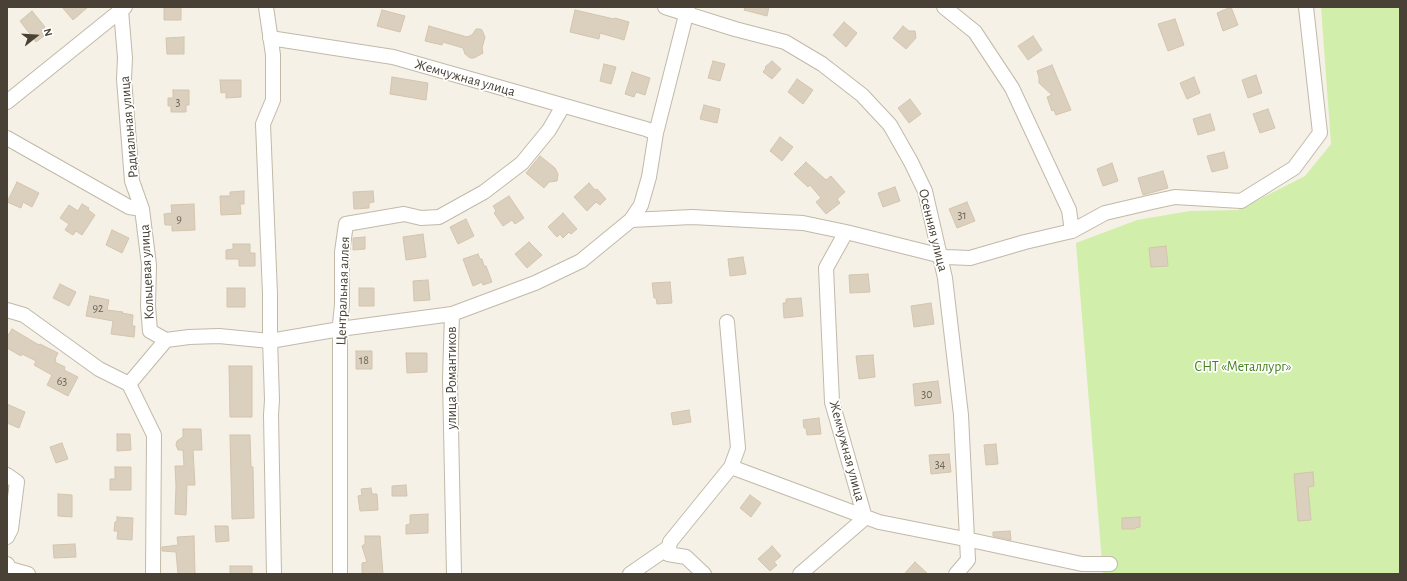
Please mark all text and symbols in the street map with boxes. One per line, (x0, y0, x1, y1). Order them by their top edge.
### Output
north arrow (16, 16, 56, 56)
text: N (42, 27, 54, 38)
street label: Жемчужная улица (413, 56, 517, 100)
street label: Радиальная улица (116, 75, 142, 179)
house number: 3 (176, 95, 180, 109)
street label: Осенняя улица (915, 187, 951, 273)
house number: 31 (957, 208, 967, 222)
house number: 9 (176, 212, 182, 226)
street label: Кольцевая улица (136, 224, 158, 320)
street label: Центральная аллея (333, 236, 353, 346)
house number: 92 (92, 301, 104, 315)
street label: улица Романтиков (444, 326, 460, 430)
house number: 18 (359, 353, 369, 367)
park label: СНТ «Металлург» (1194, 359, 1292, 375)
house number: 63 (57, 374, 67, 388)
house number: 30 (921, 387, 933, 401)
street label: Жемчужная улица (825, 399, 869, 503)
house number: 34 (935, 457, 945, 471)

